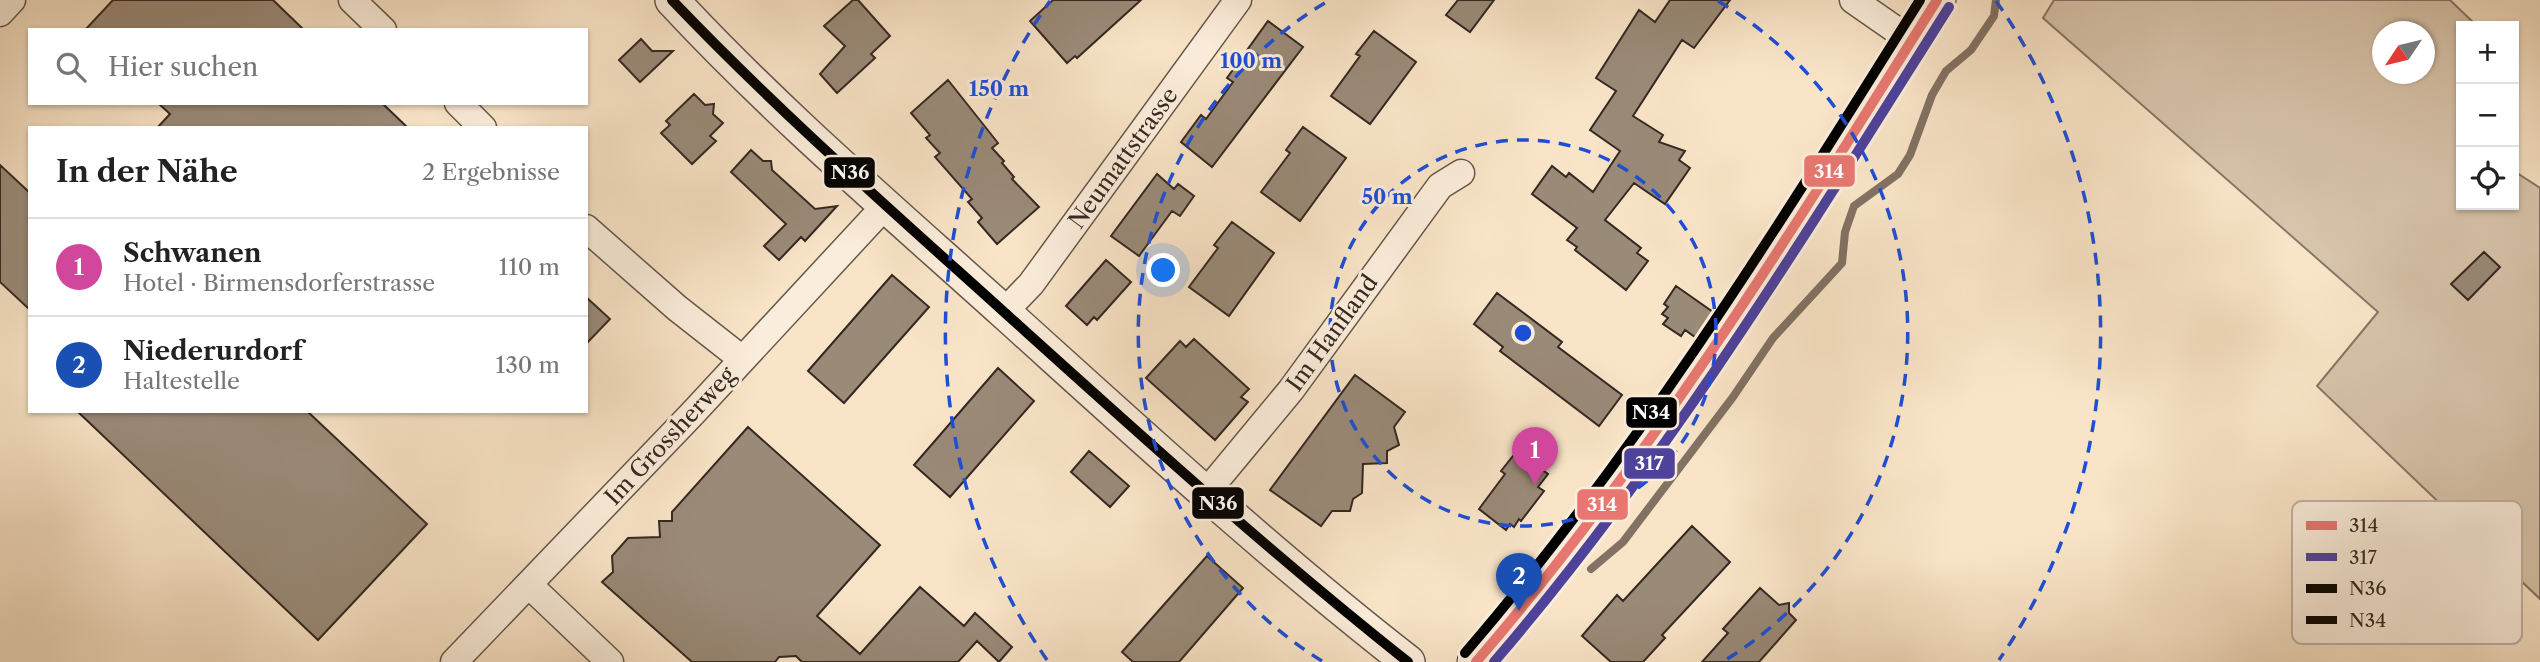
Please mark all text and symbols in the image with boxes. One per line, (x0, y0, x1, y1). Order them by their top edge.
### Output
north arrow (2372, 21, 2435, 84)
map controls (2456, 21, 2519, 210)
button: + (2456, 21, 2519, 84)
search box (28, 28, 588, 105)
icon: search (52, 48, 90, 86)
text: 100 m (1220, 48, 1282, 73)
text: Hier suchen (108, 51, 258, 83)
text: 150 m (969, 76, 1029, 101)
street label: Neumattstrasse (1062, 82, 1184, 234)
button: − (2456, 84, 2519, 147)
button: locate (2456, 147, 2519, 210)
text: In der Nähe (56, 153, 238, 190)
line badge: 314 (1803, 154, 1856, 188)
line badge: N36 (823, 156, 876, 189)
text: 2 Ergebnisse (422, 158, 560, 186)
text: 314 (1814, 160, 1844, 183)
text: N36 (831, 161, 869, 184)
text: 50 m (1361, 184, 1413, 209)
text: Schwanen (123, 237, 262, 269)
text: 1 (74, 253, 84, 281)
text: 110 m (499, 253, 560, 281)
your location (1146, 253, 1180, 287)
text: Hotel · Birmensdorferstrasse (123, 269, 435, 297)
street label: Im Hanfland (1280, 269, 1384, 397)
centre of rings (1511, 321, 1535, 345)
text: Niederurdorf (123, 335, 303, 367)
text: 2 (72, 351, 86, 379)
text: 130 m (496, 351, 560, 379)
street label: Im Grossherweg (599, 360, 742, 511)
text: Haltestelle (123, 367, 240, 395)
line badge: N34 (1625, 396, 1678, 429)
text: N34 (1632, 401, 1670, 424)
pin: 1 (1512, 427, 1558, 485)
line badge: 317 (1623, 447, 1676, 480)
text: 317 (1634, 452, 1664, 475)
line badge: N36 (1191, 486, 1245, 520)
line badge: 314 (1576, 488, 1629, 521)
text: N36 (1199, 492, 1237, 515)
text: 314 (1587, 493, 1617, 516)
legend (2292, 501, 2522, 644)
text: 314 (2349, 514, 2378, 537)
text: 317 (2349, 546, 2377, 569)
pin: 2 (1496, 553, 1542, 611)
text: N36 (2349, 577, 2386, 600)
text: N34 (2349, 609, 2386, 632)

